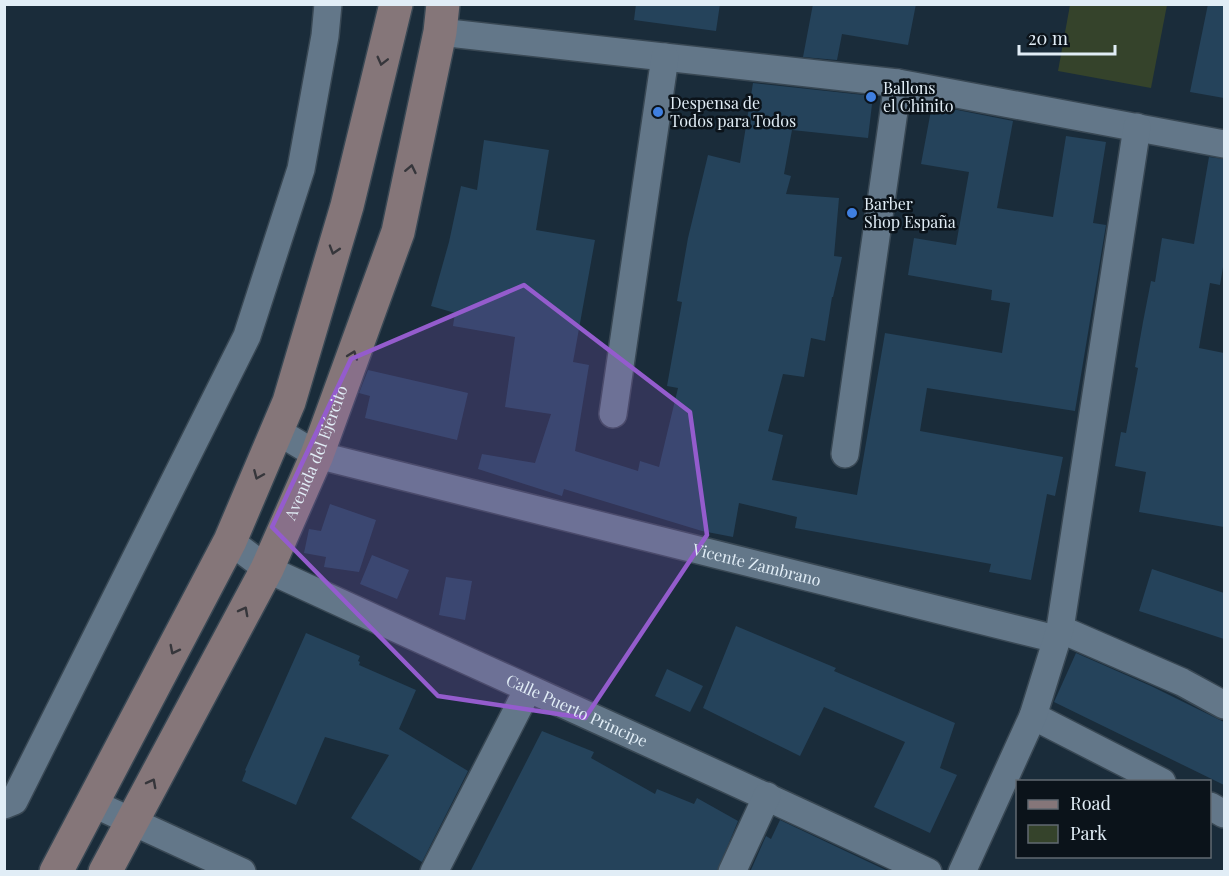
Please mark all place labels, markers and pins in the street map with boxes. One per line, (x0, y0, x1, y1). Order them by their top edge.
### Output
place label: Ballons el Chinito (883, 77, 954, 116)
marker: Ballons el Chinito (864, 90, 878, 104)
place label: Despensa de Todos para Todos (670, 92, 796, 131)
marker: Despensa de Todos para Todos (651, 105, 665, 119)
place label: Barber Shop España (864, 193, 956, 232)
marker: Barber Shop España (845, 206, 859, 220)

